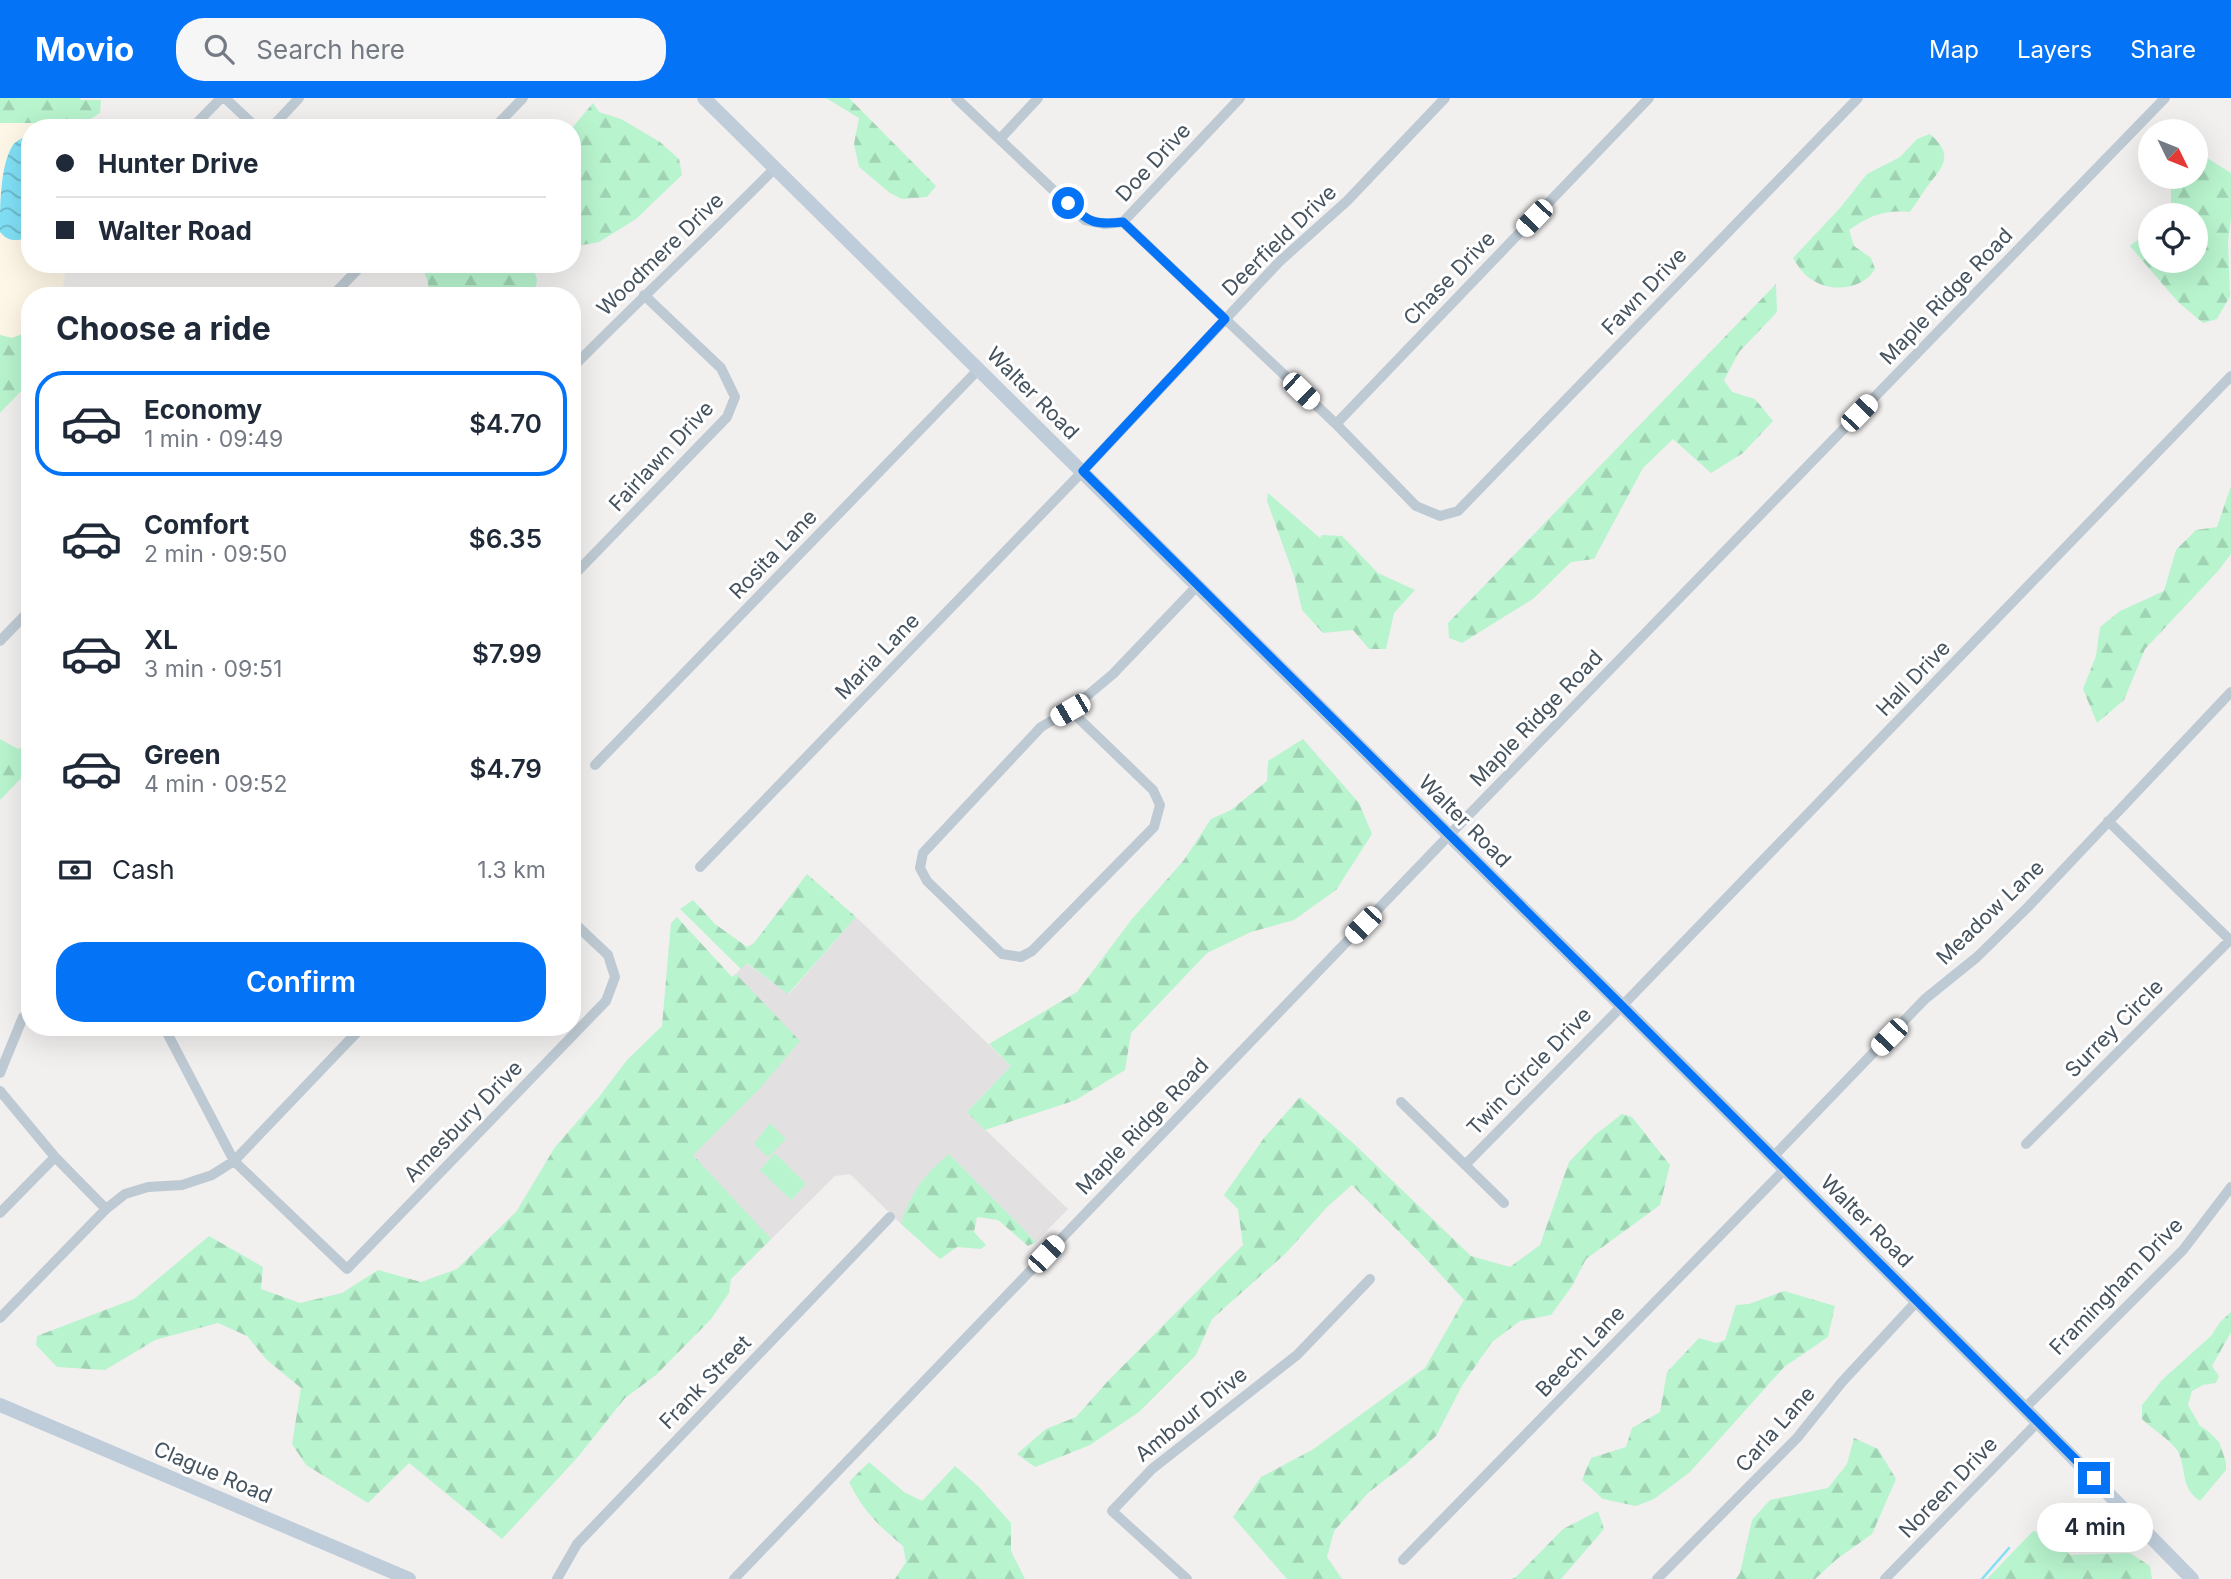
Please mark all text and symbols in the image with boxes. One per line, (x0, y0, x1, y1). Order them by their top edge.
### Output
search box (176, 18, 666, 81)
text: Movio (35, 29, 134, 69)
icon: search (200, 30, 238, 68)
text: Search here (256, 34, 405, 65)
text: Map (1929, 35, 1979, 64)
text: Layers (2017, 35, 2092, 64)
text: Share (2130, 35, 2196, 64)
street label: Doe Drive (1110, 118, 1196, 206)
north arrow (2138, 119, 2208, 189)
map controls (2138, 119, 2208, 273)
text: Hunter Drive (98, 148, 259, 179)
street label: Deerfield Drive (1217, 179, 1341, 301)
street label: Woodmere Drive (592, 187, 728, 321)
route start (1052, 187, 1084, 219)
car (1512, 196, 1557, 240)
button: locate (2138, 203, 2208, 273)
text: Walter Road (98, 215, 252, 246)
street label: Maple Ridge Road (1874, 223, 2018, 369)
street label: Chase Drive (1398, 226, 1500, 330)
street label: Fawn Drive (1596, 242, 1692, 340)
text: Choose a ride (56, 309, 271, 348)
street label: Walter Road (982, 342, 1084, 444)
car (1279, 369, 1324, 413)
car (1837, 391, 1882, 435)
icon: car (60, 392, 123, 455)
text: Economy (144, 394, 262, 425)
street label: Fairlawn Drive (604, 396, 718, 516)
text: $4.70 (469, 408, 542, 439)
text: 1 min · 09:49 (144, 425, 283, 453)
street label: Rosita Lane (724, 504, 822, 604)
icon: car (60, 507, 123, 570)
text: Comfort (144, 509, 249, 540)
text: $6.35 (469, 523, 542, 554)
text: 2 min · 09:50 (144, 540, 287, 568)
street label: Maria Lane (830, 608, 924, 704)
icon: car (60, 622, 123, 685)
text: XL (144, 624, 178, 655)
street label: Hall Drive (1871, 635, 1955, 721)
text: $7.99 (472, 638, 542, 669)
street label: Maple Ridge Road (1464, 645, 1608, 791)
text: 3 min · 09:51 (144, 655, 282, 683)
car (1047, 690, 1094, 730)
icon: car (60, 737, 123, 800)
text: Green (144, 739, 221, 770)
text: $4.79 (470, 753, 542, 784)
text: 4 min · 09:52 (144, 770, 288, 798)
street label: Walter Road (1414, 770, 1516, 872)
icon: cash (56, 851, 94, 889)
text: Cash (112, 854, 175, 885)
street label: Meadow Lane (1931, 854, 2049, 970)
text: 1.3 km (477, 856, 546, 884)
car (1341, 903, 1386, 947)
button: Confirm (56, 942, 546, 1022)
street label: Surrey Circle (2060, 974, 2168, 1082)
street label: Twin Circle Drive (1462, 1002, 1596, 1140)
car (1867, 1015, 1912, 1059)
street label: Maple Ridge Road (1070, 1053, 1214, 1199)
street label: Amesbury Drive (399, 1055, 527, 1187)
street label: Walter Road (1816, 1170, 1918, 1272)
street label: Framingham Drive (2044, 1212, 2188, 1360)
car (1024, 1231, 1069, 1277)
street label: Beech Lane (1530, 1300, 1630, 1402)
street label: Frank Street (654, 1330, 756, 1434)
street label: Ambour Drive (1130, 1361, 1252, 1467)
street label: Carla Lane (1730, 1381, 1820, 1477)
street label: Noreen Drive (1894, 1431, 2002, 1543)
street label: Clague Road (150, 1436, 276, 1508)
route end (2078, 1462, 2110, 1494)
callout: 4 min (2036, 1502, 2152, 1552)
text: 4 min (2064, 1513, 2126, 1541)

